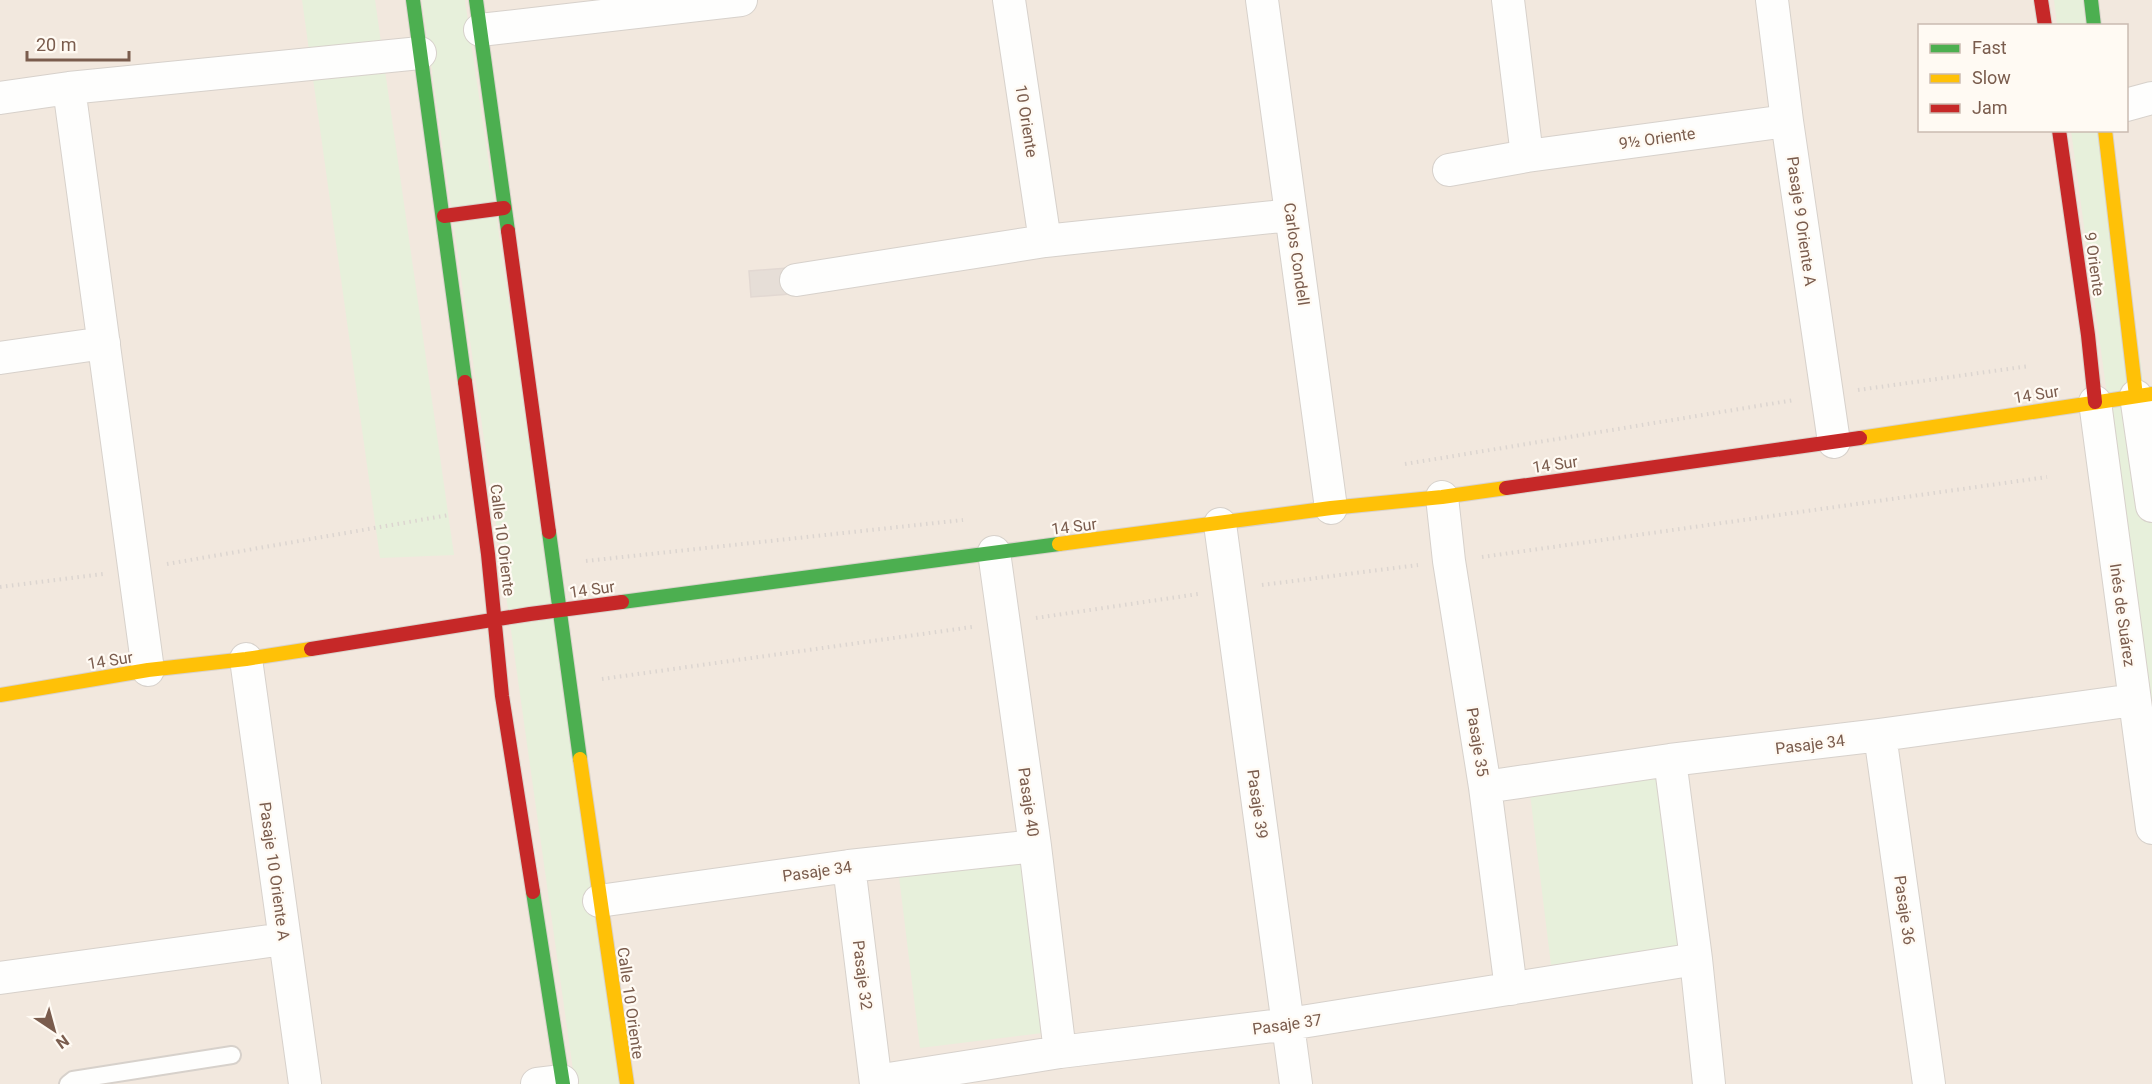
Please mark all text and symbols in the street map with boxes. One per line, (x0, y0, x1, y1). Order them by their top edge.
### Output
scale bar (27, 24, 129, 62)
legend (1918, 24, 2128, 132)
text: 20 m (36, 34, 76, 55)
text: Fast (1972, 37, 2007, 58)
text: Slow (1972, 67, 2011, 88)
street label: 10 Oriente (1011, 83, 1042, 159)
text: Jam (1972, 97, 2008, 118)
street label: 9½ Oriente (1618, 124, 1696, 153)
street label: Pasaje 9 Oriente A (1783, 155, 1820, 288)
street label: Carlos Condell (1280, 202, 1313, 307)
street label: 9 Oriente (2081, 231, 2108, 297)
street label: 14 Sur (2012, 381, 2061, 407)
street label: 14 Sur (1531, 452, 1580, 477)
street label: Calle 10 Oriente (486, 483, 519, 597)
street label: 14 Sur (1050, 514, 1098, 539)
street label: Inés de Suárez (2106, 562, 2139, 668)
street label: 14 Sur (568, 577, 617, 602)
street label: 14 Sur (86, 647, 135, 673)
street label: Pasaje 35 (1463, 706, 1492, 778)
street label: Pasaje 34 (1774, 731, 1846, 758)
street label: Pasaje 40 (1014, 766, 1043, 838)
street label: Pasaje 39 (1243, 768, 1272, 840)
street label: Pasaje 10 Oriente A (255, 801, 294, 942)
street label: Pasaje 34 (781, 857, 853, 886)
street label: Pasaje 36 (1890, 874, 1919, 946)
street label: Pasaje 32 (849, 939, 876, 1011)
street label: Calle 10 Oriente (613, 946, 648, 1060)
north arrow (24, 1000, 84, 1060)
street label: Pasaje 37 (1251, 1010, 1323, 1039)
text: N (52, 1031, 73, 1053)

